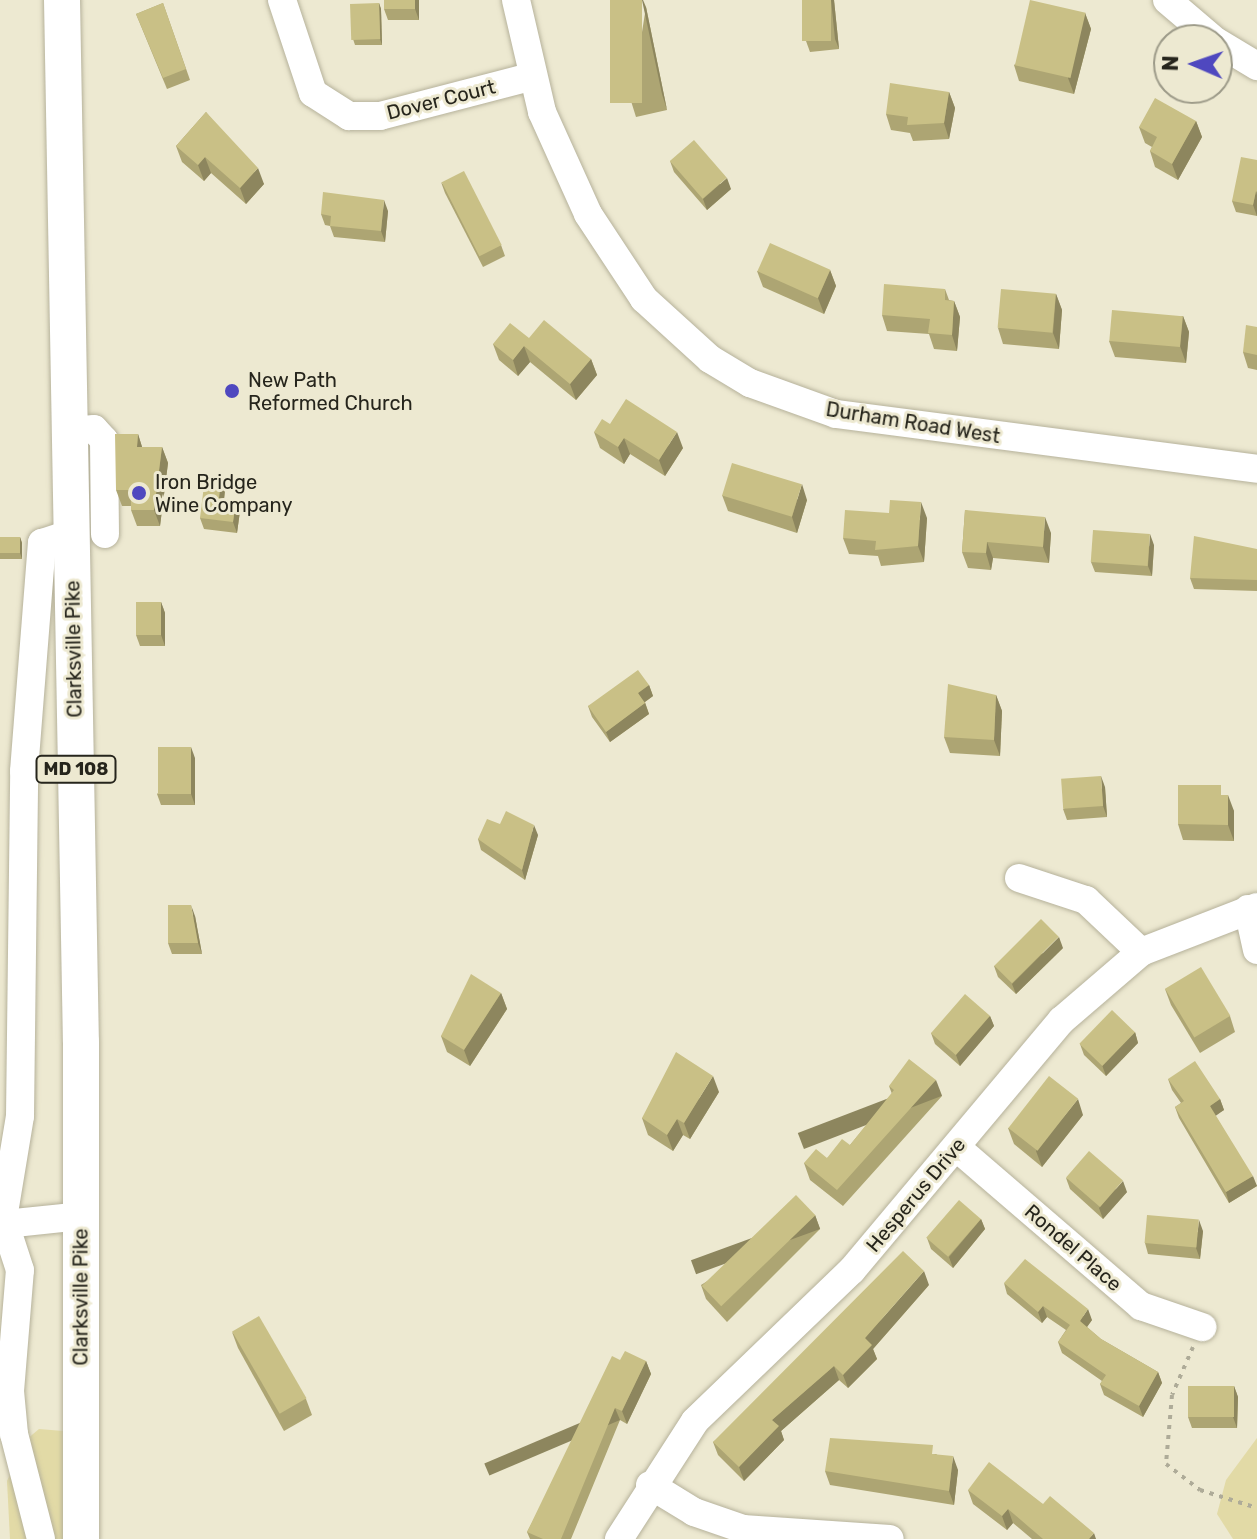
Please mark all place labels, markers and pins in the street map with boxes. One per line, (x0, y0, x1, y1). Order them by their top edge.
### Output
place label: New Path Reformed Church (248, 368, 413, 415)
marker: New Path Reformed Church (223, 382, 241, 400)
place label: Iron Bridge Wine Company (155, 470, 292, 517)
marker: Iron Bridge Wine Company (130, 484, 148, 502)

